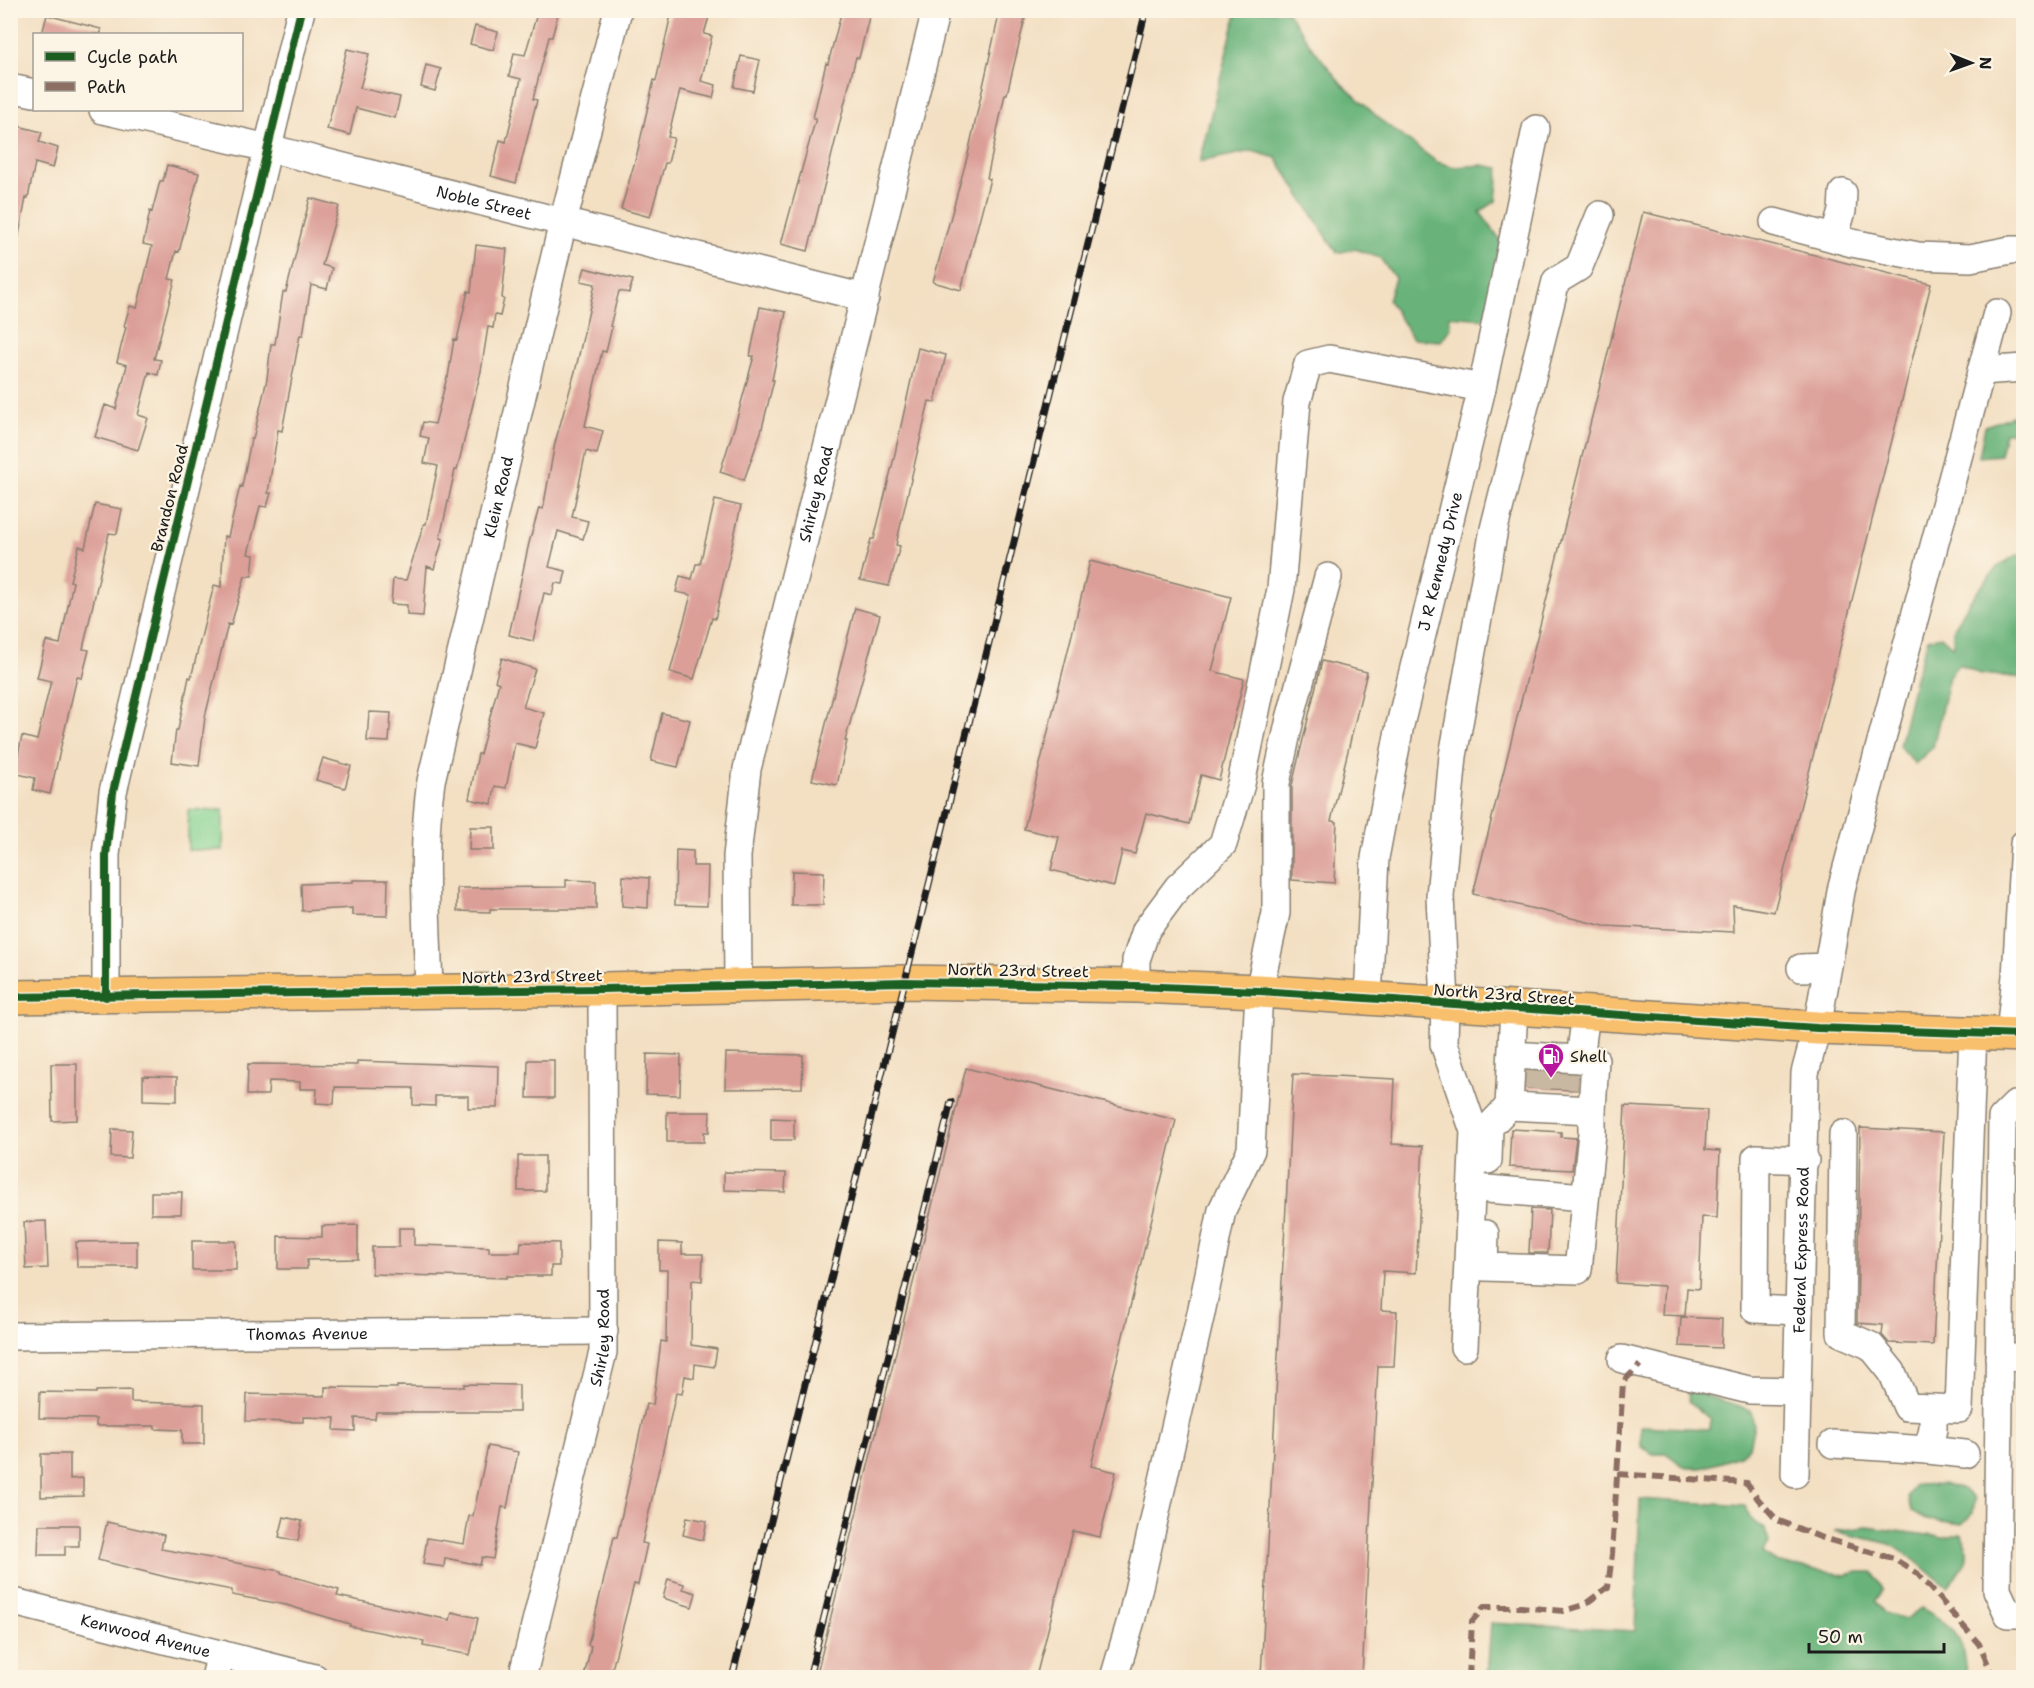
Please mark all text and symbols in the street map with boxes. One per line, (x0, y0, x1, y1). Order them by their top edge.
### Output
legend (33, 33, 243, 111)
north arrow (1941, 33, 2001, 93)
text: Cycle path (87, 45, 178, 69)
text: N (1975, 57, 1996, 70)
text: Path (87, 75, 126, 99)
street label: Noble Street (434, 181, 534, 225)
street label: Brandon Road (146, 442, 193, 554)
street label: Shirley Road (794, 444, 838, 544)
street label: Klein Road (479, 454, 518, 540)
street label: J R Kennedy Drive (1413, 490, 1467, 633)
street label: North 23rd Street (947, 959, 1089, 982)
street label: North 23rd Street (461, 965, 603, 988)
street label: North 23rd Street (1433, 979, 1575, 1010)
fuel station icon: Shell (1536, 1041, 1566, 1079)
place label: Shell (1570, 1046, 1607, 1067)
street label: Federal Express Road (1789, 1167, 1814, 1334)
street label: Shirley Road (585, 1289, 614, 1389)
street label: Thomas Avenue (246, 1323, 368, 1345)
street label: Kenwood Avenue (78, 1609, 213, 1662)
scale bar (1809, 1616, 1944, 1654)
text: 50 m (1818, 1625, 1863, 1649)

